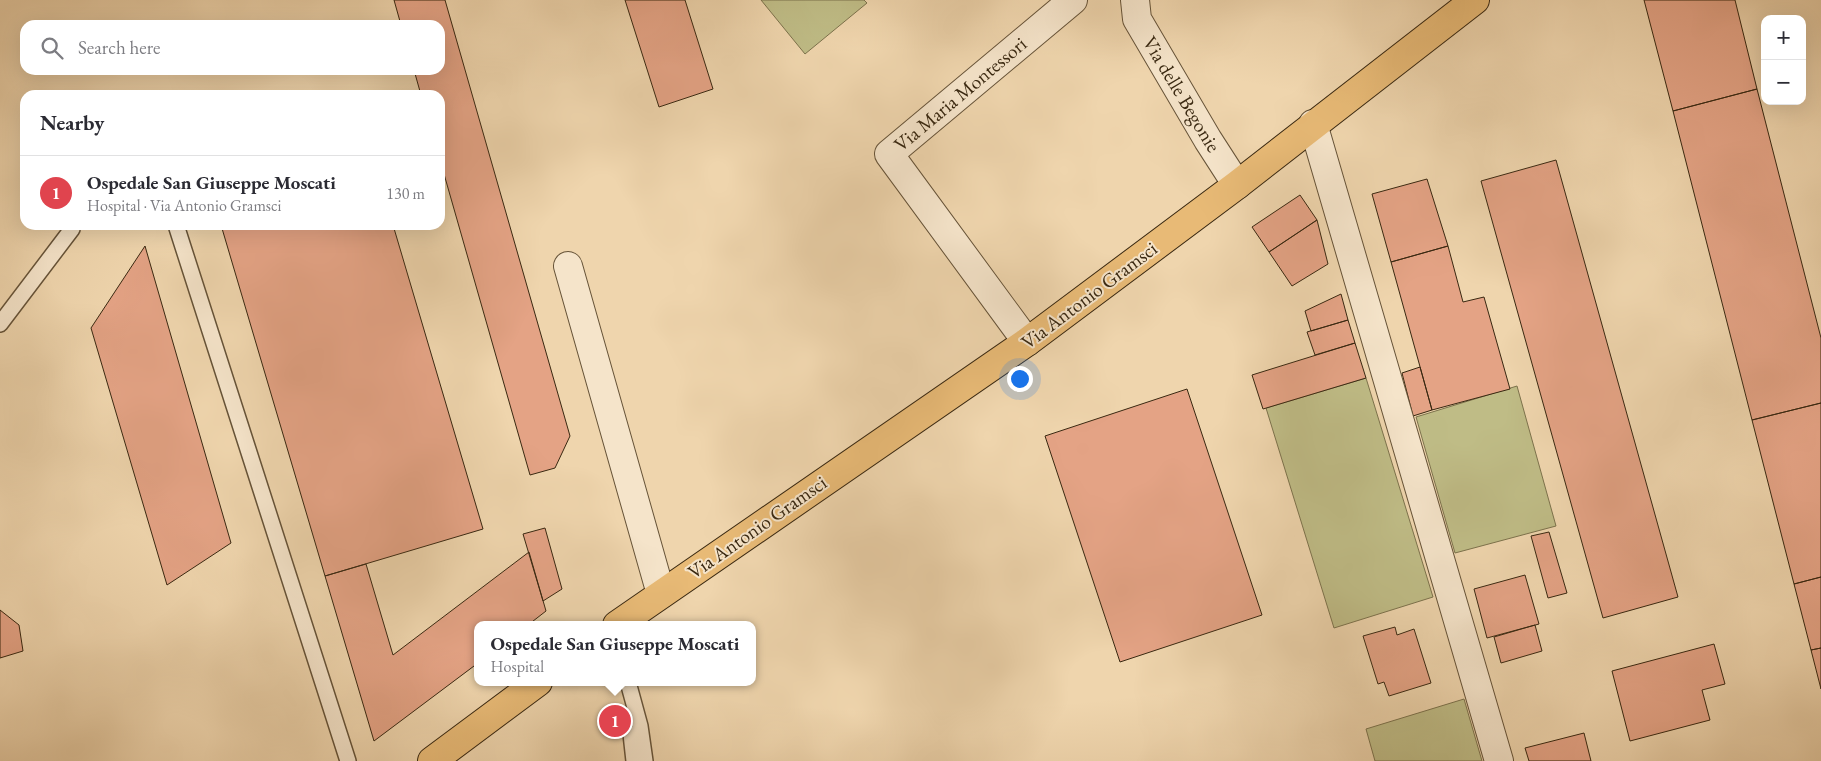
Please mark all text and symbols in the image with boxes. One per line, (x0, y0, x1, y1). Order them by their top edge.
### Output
map controls (1761, 15, 1806, 105)
button: + (1761, 15, 1806, 60)
search box (20, 20, 445, 75)
street label: Via Maria Montessori (888, 31, 1032, 157)
street label: Via delle Begonie (1137, 31, 1227, 157)
icon: search (38, 34, 66, 62)
text: Search here (78, 35, 160, 60)
button: − (1761, 60, 1806, 105)
text: Nearby (40, 109, 104, 136)
text: Ospedale San Giuseppe Moscati (87, 170, 336, 195)
text: 1 (52, 183, 60, 204)
text: 130 m (386, 183, 425, 204)
text: Hospital · Via Antonio Gramsci (87, 195, 281, 216)
street label: Via Antonio Gramsci (1016, 235, 1162, 355)
your location (1007, 366, 1033, 392)
street label: Via Antonio Gramsci (682, 469, 832, 585)
popup (474, 621, 756, 686)
text: Ospedale San Giuseppe Moscati (491, 631, 739, 656)
text: Hospital (491, 656, 544, 677)
pin: 1 (599, 702, 631, 740)

